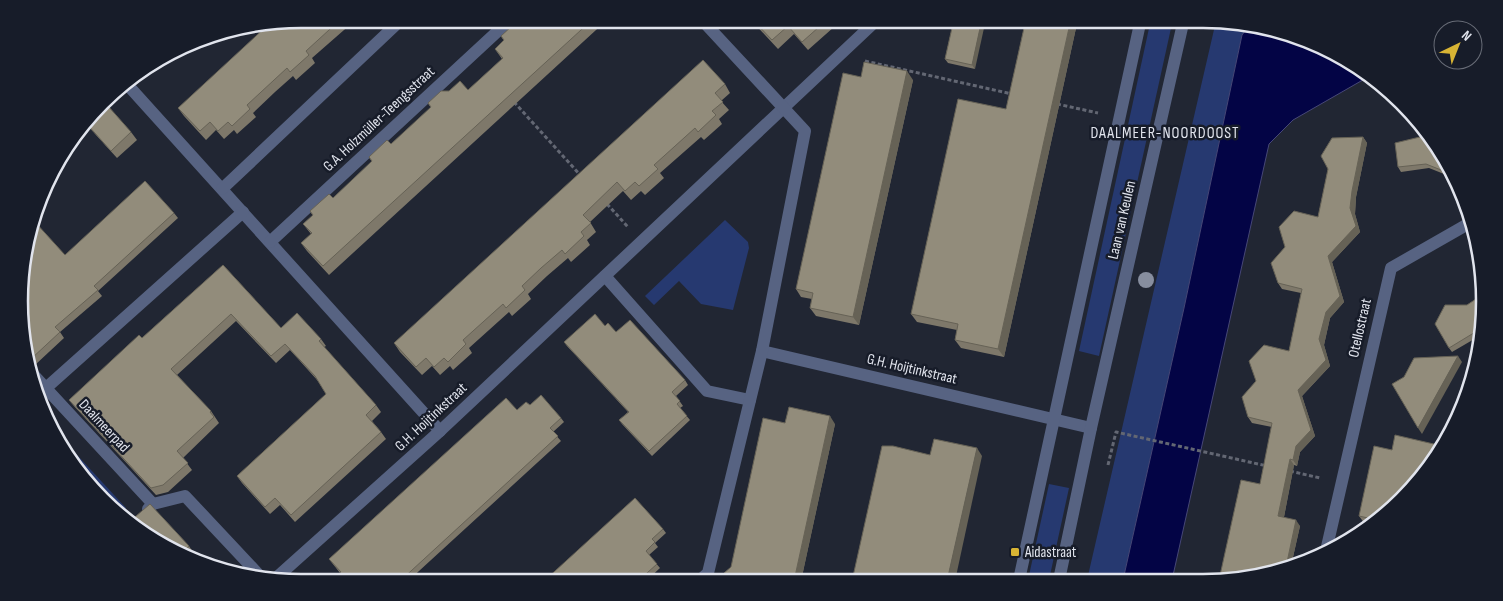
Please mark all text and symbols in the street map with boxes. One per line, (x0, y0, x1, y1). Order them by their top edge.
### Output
north arrow (1433, 20, 1483, 70)
text: N (1458, 27, 1475, 45)
street label: G.A. Holzmüller-Teengsstraat (319, 62, 439, 176)
district label: DAALMEER-NOORDOOST (1090, 124, 1240, 143)
street label: Laan van Keulen (1104, 179, 1140, 261)
street label: Otellostraat (1344, 296, 1376, 359)
street label: G.H. Hoijtinkstraat (865, 349, 959, 389)
street label: G.H. Hoijtinkstraat (391, 378, 471, 455)
street label: Daalmeerpad (75, 395, 133, 457)
place label: Aidastraat (1024, 543, 1077, 562)
marker: Aidastraat (1009, 546, 1021, 558)

